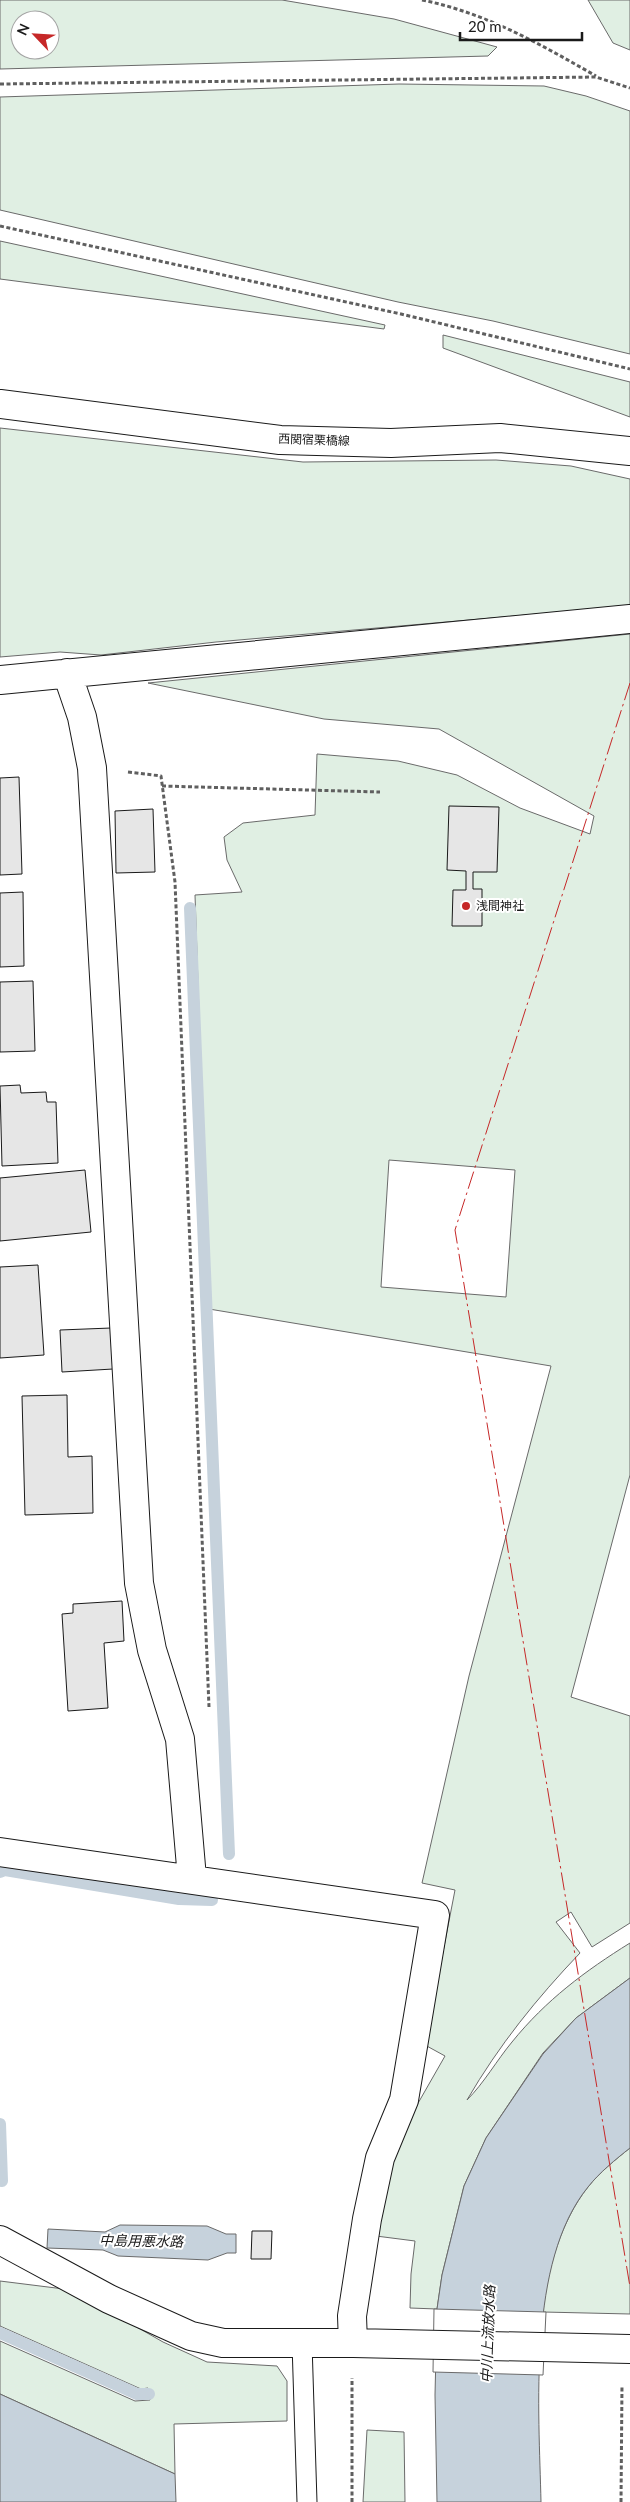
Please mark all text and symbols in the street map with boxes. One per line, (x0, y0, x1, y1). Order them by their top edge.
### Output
north arrow (10, 10, 60, 60)
scale bar (460, 10, 582, 42)
text: 20 m (468, 17, 502, 35)
text: N (13, 21, 33, 38)
street label: 西関宿栗橋線 (278, 431, 350, 448)
place label: 浅間神社 (476, 898, 524, 913)
marker: 浅間神社 (460, 900, 472, 912)
water label: 中島用悪水路 (99, 2231, 184, 2250)
water label: 中川上流放水路 (477, 2284, 498, 2383)

